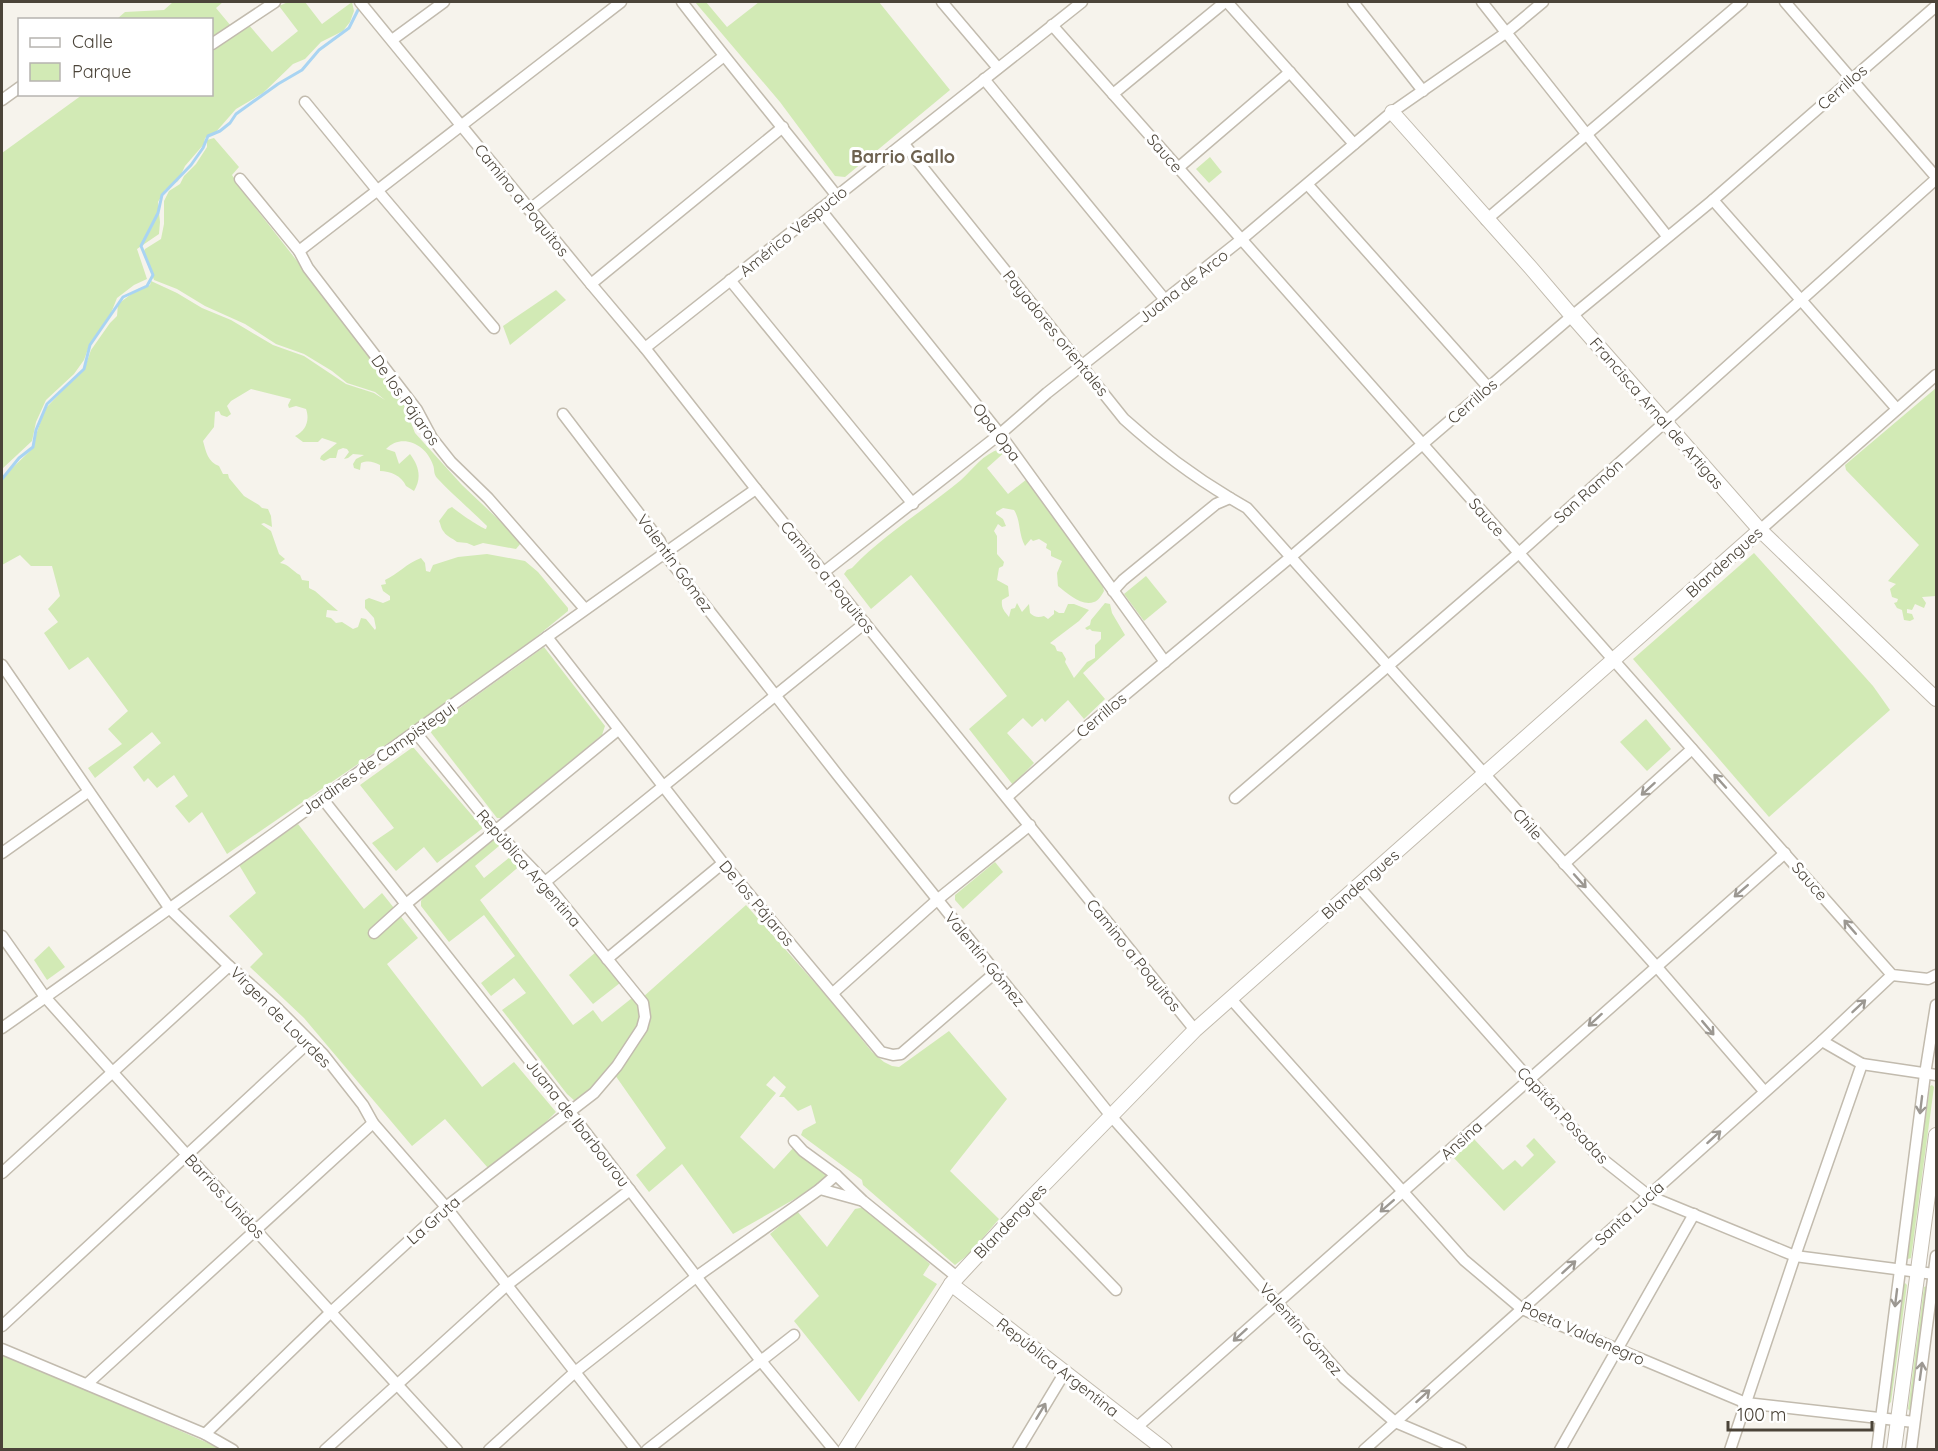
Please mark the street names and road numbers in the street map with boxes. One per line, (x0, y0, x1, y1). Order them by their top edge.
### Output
street label: Cerrillos (1813, 60, 1871, 114)
street label: Sauce (1143, 129, 1187, 177)
street label: Camino a Poquitos (470, 140, 574, 260)
street label: Américo Vespucio (735, 181, 851, 281)
street label: Juana de Arco (1134, 245, 1232, 327)
street label: Payadores orientales (999, 266, 1113, 400)
street label: Francisca Arnal de Artigas (1586, 333, 1728, 493)
street label: De los Pájaros (367, 351, 445, 449)
street label: Cerrillos (1443, 374, 1501, 428)
street label: Opa Opa (969, 399, 1025, 465)
street label: San Ramón (1549, 455, 1627, 527)
street label: Sauce (1465, 493, 1509, 541)
street label: Valentín Gómez (633, 510, 717, 616)
street label: Camino a Poquitos (776, 517, 880, 637)
street label: Blandengues (1681, 522, 1767, 602)
street label: Cerrillos (1072, 688, 1130, 742)
street label: Jardines de Campistegui (297, 697, 459, 819)
street label: Chile (1509, 804, 1547, 844)
street label: República Argentina (472, 805, 586, 931)
street label: Blandengues (1317, 845, 1403, 923)
street label: De los Pájaros (715, 856, 799, 950)
street label: Sauce (1788, 857, 1832, 905)
street label: Camino a Poquitos (1082, 895, 1186, 1015)
street label: Valentín Gómez (941, 907, 1029, 1011)
street label: Virgen de Lourdes (226, 962, 336, 1072)
street label: Juana de Ibarbourou (522, 1055, 634, 1191)
street label: Capitán Posadas (1513, 1062, 1613, 1168)
street label: Ansina (1436, 1116, 1486, 1164)
street label: Barrios Unidos (181, 1150, 269, 1242)
street label: Santa Lucía (1590, 1177, 1668, 1249)
street label: Blandengues (969, 1179, 1051, 1263)
street label: La Gruta (402, 1191, 464, 1249)
street label: Valentín Gómez (1255, 1278, 1347, 1380)
street label: Poeta Valdenegro (1518, 1297, 1648, 1369)
street label: República Argentina (993, 1313, 1123, 1421)

